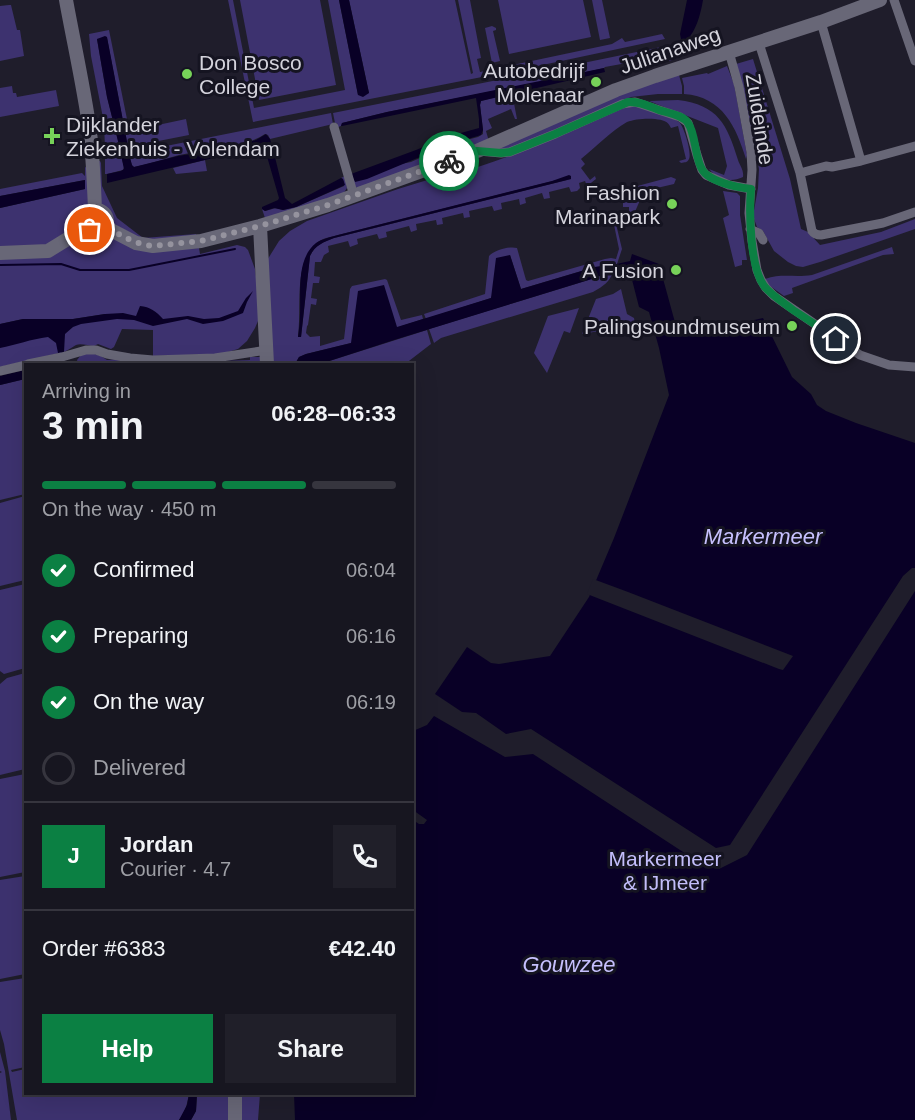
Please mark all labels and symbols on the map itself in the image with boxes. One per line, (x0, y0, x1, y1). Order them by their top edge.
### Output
street label: Julianaweg (617, 22, 723, 78)
place label: Don Bosco College (199, 51, 302, 98)
place label: Autobedrijf Molenaar (484, 59, 584, 106)
marker: Don Bosco College (180, 67, 194, 81)
street label: Zuideinde (741, 72, 779, 166)
marker: Autobedrijf Molenaar (589, 75, 603, 89)
place label: Dijklander Ziekenhuis - Volendam (66, 113, 280, 160)
marker: Dijklander Ziekenhuis - Volendam (43, 127, 61, 145)
courier (419, 131, 479, 191)
place label: Fashion Marinapark (555, 181, 660, 228)
marker: Fashion Marinapark (665, 197, 679, 211)
pin (64, 204, 115, 255)
place label: A Fusion (582, 259, 664, 282)
marker: A Fusion (669, 263, 683, 277)
pin (810, 313, 861, 364)
place label: Palingsoundmuseum (584, 315, 780, 338)
marker: Palingsoundmuseum (785, 319, 799, 333)
water label: Markermeer (704, 524, 824, 549)
park label: Markermeer & IJmeer (608, 847, 722, 894)
water label: Gouwzee (523, 952, 615, 977)

